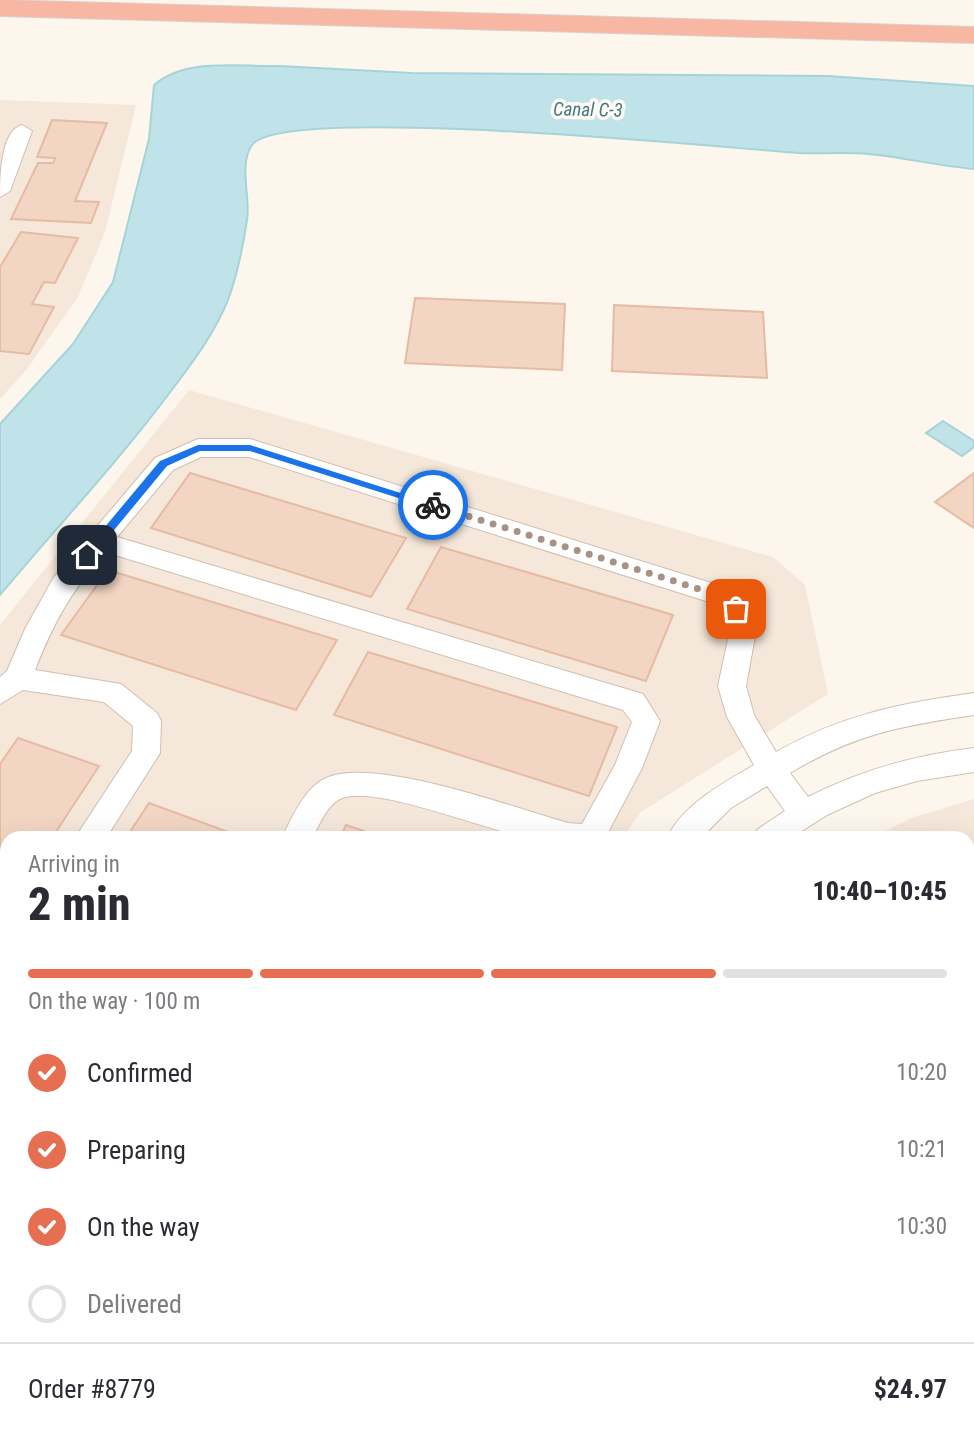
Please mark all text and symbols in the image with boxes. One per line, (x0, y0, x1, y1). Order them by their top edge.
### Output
water label: Canal C-3 (553, 97, 623, 122)
courier (398, 470, 468, 540)
icon: bike (414, 486, 452, 524)
pin (57, 525, 117, 585)
icon: home (68, 536, 106, 574)
pin (706, 579, 766, 639)
icon: bag (717, 590, 755, 628)
text: Arriving in (28, 851, 120, 878)
text: 10:40–10:45 (813, 876, 947, 906)
text: 2 min (28, 877, 131, 931)
text: On the way · 100 m (28, 988, 200, 1015)
icon: check (28, 1054, 66, 1092)
text: Confirmed (87, 1058, 193, 1088)
text: 10:20 (896, 1059, 947, 1086)
icon: check (28, 1131, 66, 1169)
text: Preparing (87, 1135, 186, 1165)
text: 10:21 (896, 1136, 947, 1163)
icon: check (28, 1208, 66, 1246)
text: On the way (87, 1212, 200, 1242)
text: 10:30 (896, 1213, 947, 1240)
text: Delivered (87, 1289, 182, 1319)
text: Order #8779 (28, 1374, 156, 1404)
text: $24.97 (874, 1374, 947, 1404)

